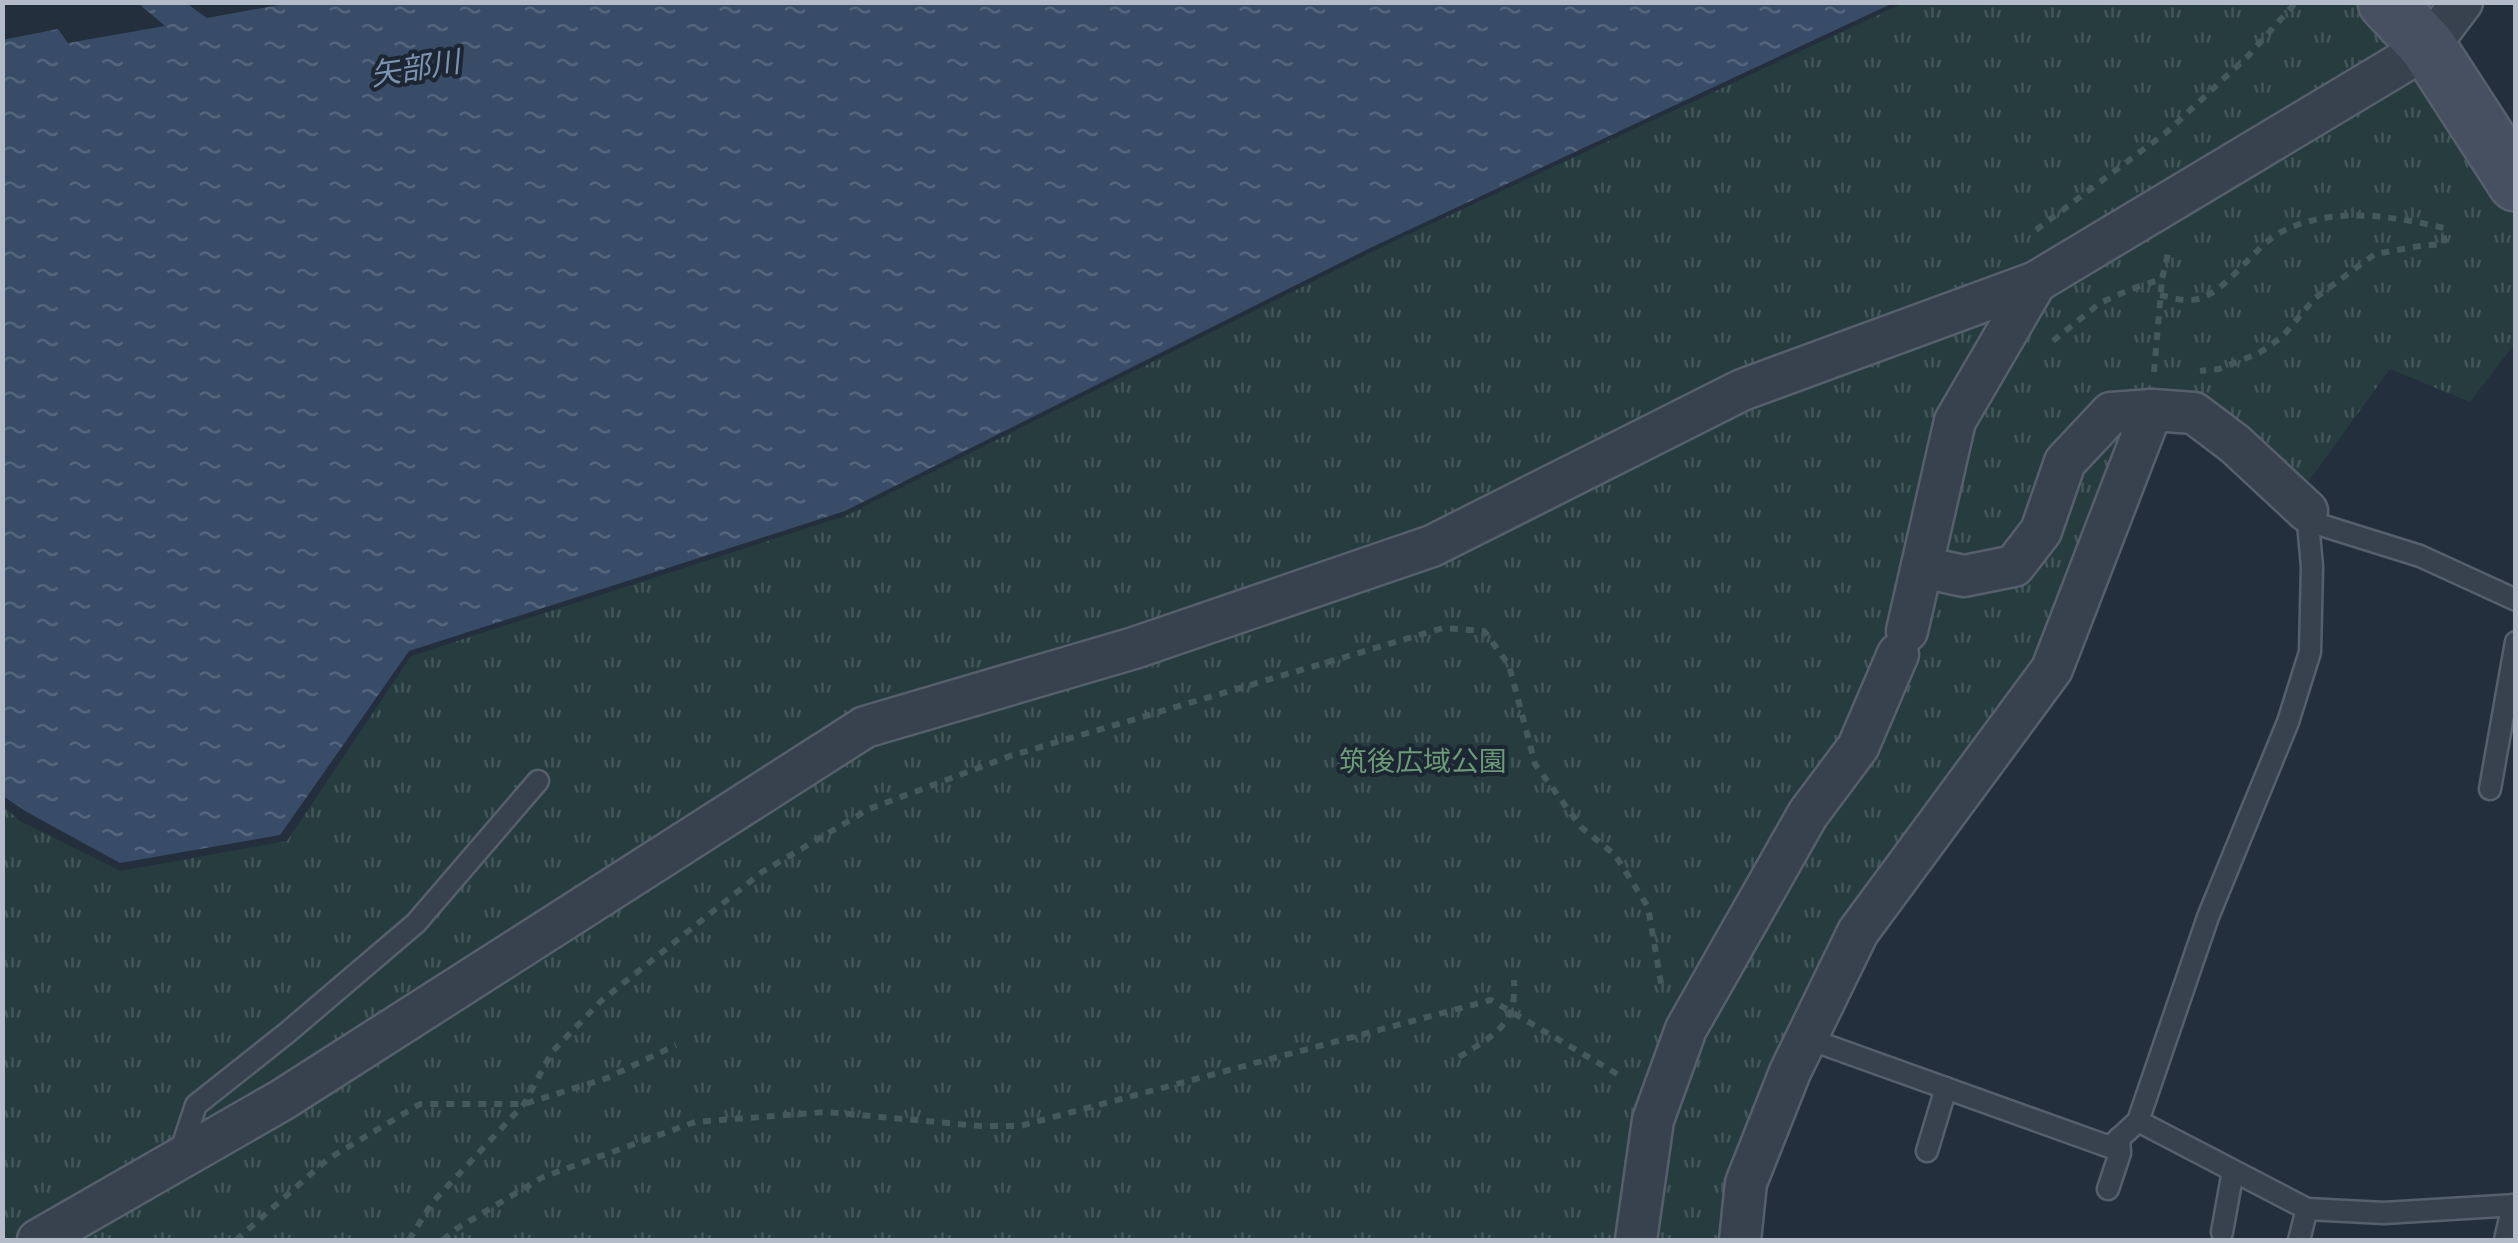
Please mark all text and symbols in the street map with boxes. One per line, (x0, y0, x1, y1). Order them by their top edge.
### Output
water label: 矢部川 (368, 44, 465, 91)
park label: 筑後広域公園 (1339, 746, 1507, 777)

